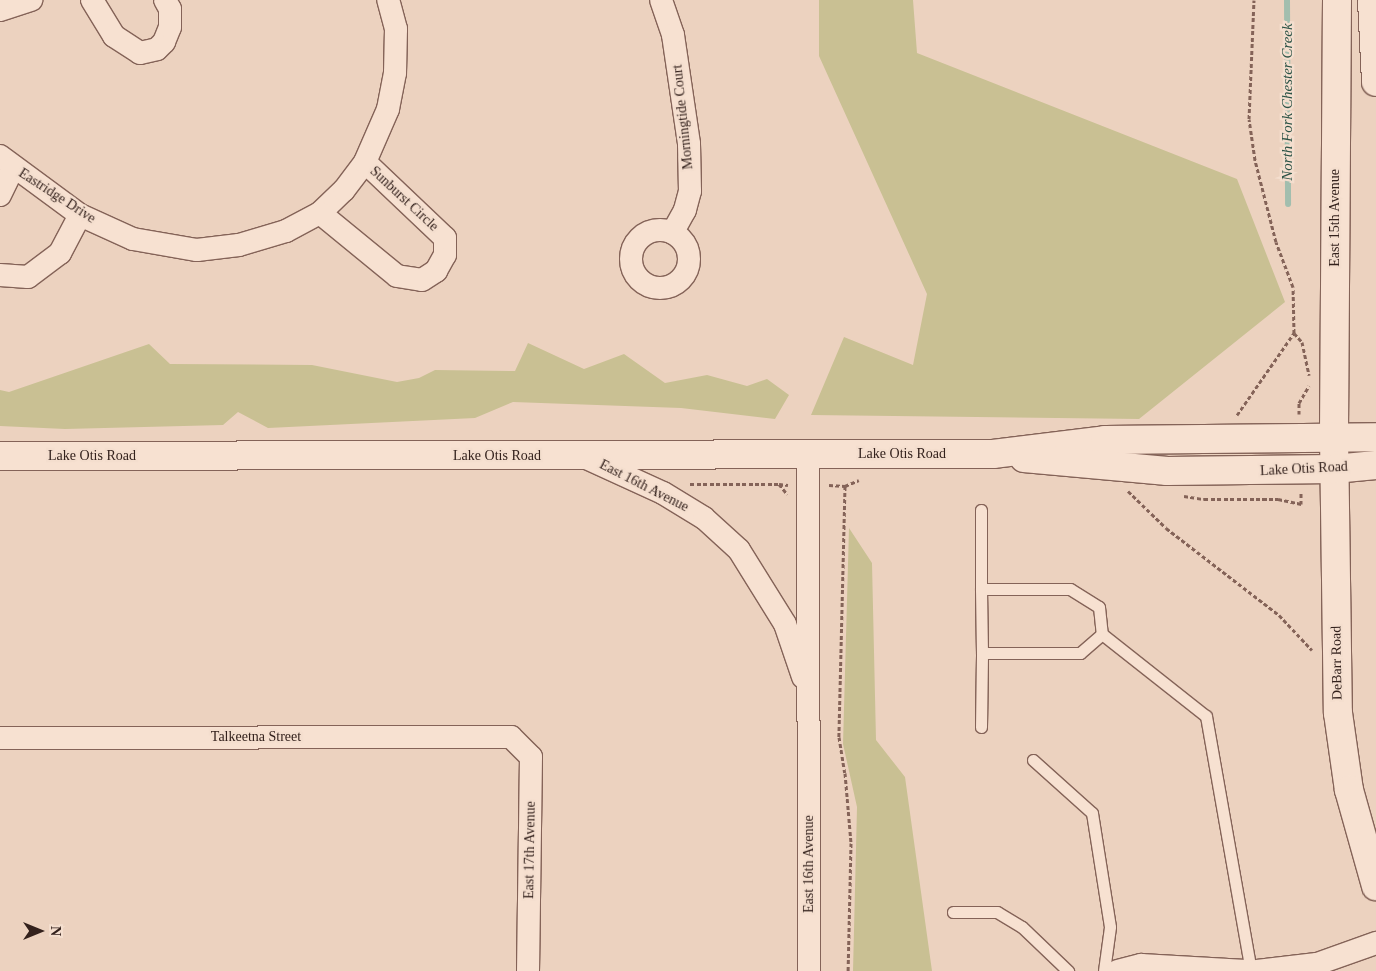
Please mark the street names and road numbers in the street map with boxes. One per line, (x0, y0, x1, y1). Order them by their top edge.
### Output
street label: Morningtide Court (669, 64, 697, 170)
street label: Sunburst Circle (366, 163, 442, 235)
street label: Eastridge Drive (15, 165, 99, 227)
street label: East 15th Avenue (1327, 169, 1343, 267)
street label: Lake Otis Road (858, 446, 946, 462)
street label: Lake Otis Road (48, 448, 136, 464)
street label: Lake Otis Road (453, 448, 541, 464)
street label: East 16th Avenue (596, 456, 692, 516)
street label: Lake Otis Road (1260, 458, 1348, 480)
street label: DeBarr Road (1328, 626, 1346, 700)
street label: Talkeetna Street (211, 729, 301, 745)
street label: East 17th Avenue (521, 801, 539, 899)
street label: East 16th Avenue (801, 815, 817, 913)

